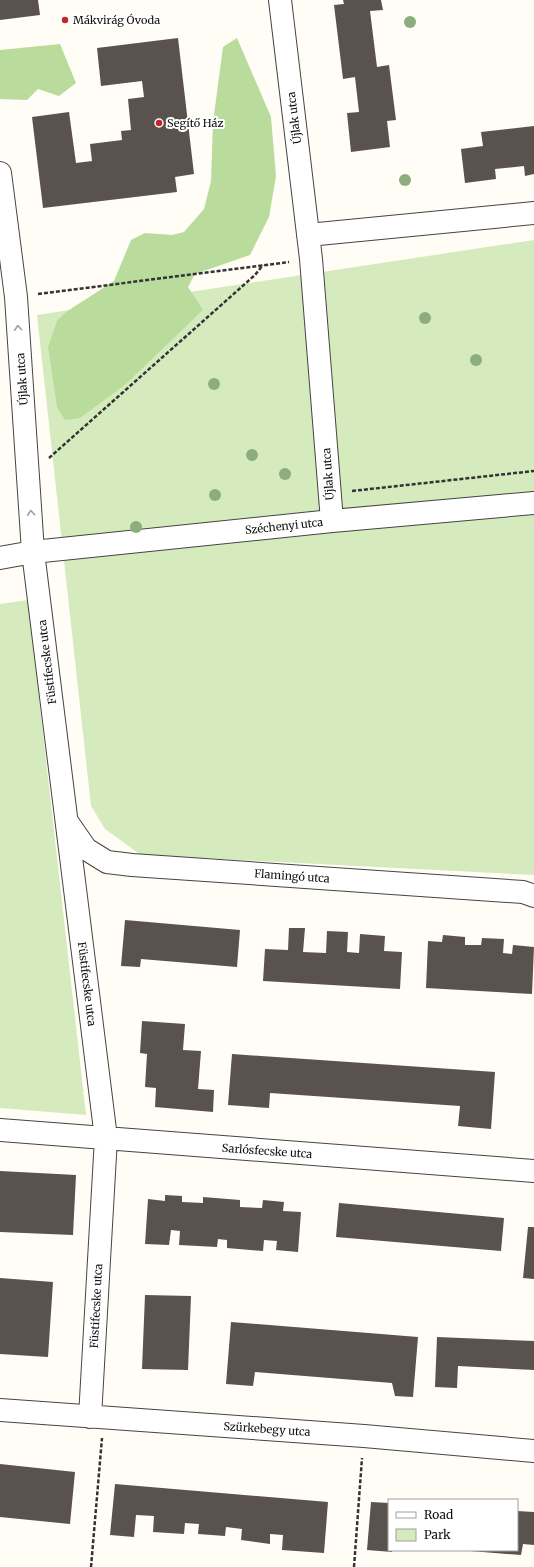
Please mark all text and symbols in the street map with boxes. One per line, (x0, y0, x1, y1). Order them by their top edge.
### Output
place label: Mákvirág Óvoda (73, 13, 160, 27)
marker: Mákvirág Óvoda (60, 15, 70, 25)
street label: Újlak utca (284, 91, 304, 145)
place label: Segítő Ház (167, 116, 223, 130)
marker: Segítő Ház (154, 118, 164, 128)
one-way arrow (14, 325, 23, 331)
street label: Újlak utca (13, 352, 31, 406)
street label: Újlak utca (319, 447, 337, 501)
one-way arrow (27, 510, 36, 516)
street label: Széchenyi utca (244, 515, 324, 537)
street label: Füstifecske utca (35, 619, 59, 705)
street label: Flamingó utca (254, 866, 330, 886)
street label: Füstifecske utca (75, 941, 99, 1027)
street label: Sarlósfecske utca (221, 1141, 313, 1161)
street label: Füstifecske utca (87, 1263, 105, 1349)
street label: Szürkebegy utca (223, 1419, 311, 1439)
legend (388, 1499, 518, 1551)
text: Road (424, 1507, 453, 1522)
text: Park (424, 1527, 451, 1542)

